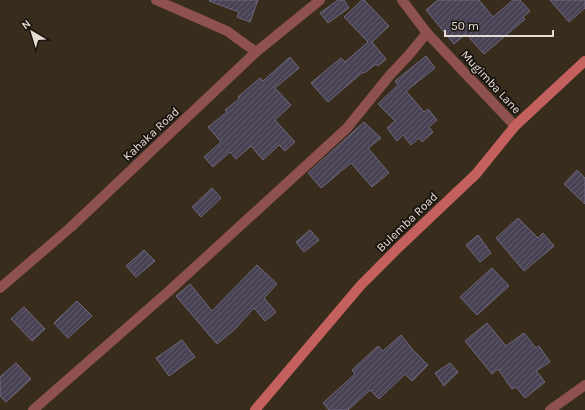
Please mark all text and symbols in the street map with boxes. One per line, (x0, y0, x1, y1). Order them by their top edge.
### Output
north arrow (12, 12, 52, 52)
scale bar (445, 12, 553, 38)
text: N (19, 17, 33, 32)
text: 50 m (451, 19, 479, 33)
street label: Mugimba Lane (458, 48, 524, 116)
street label: Kahaka Road (120, 104, 182, 164)
street label: Bulemba Road (373, 189, 441, 255)

